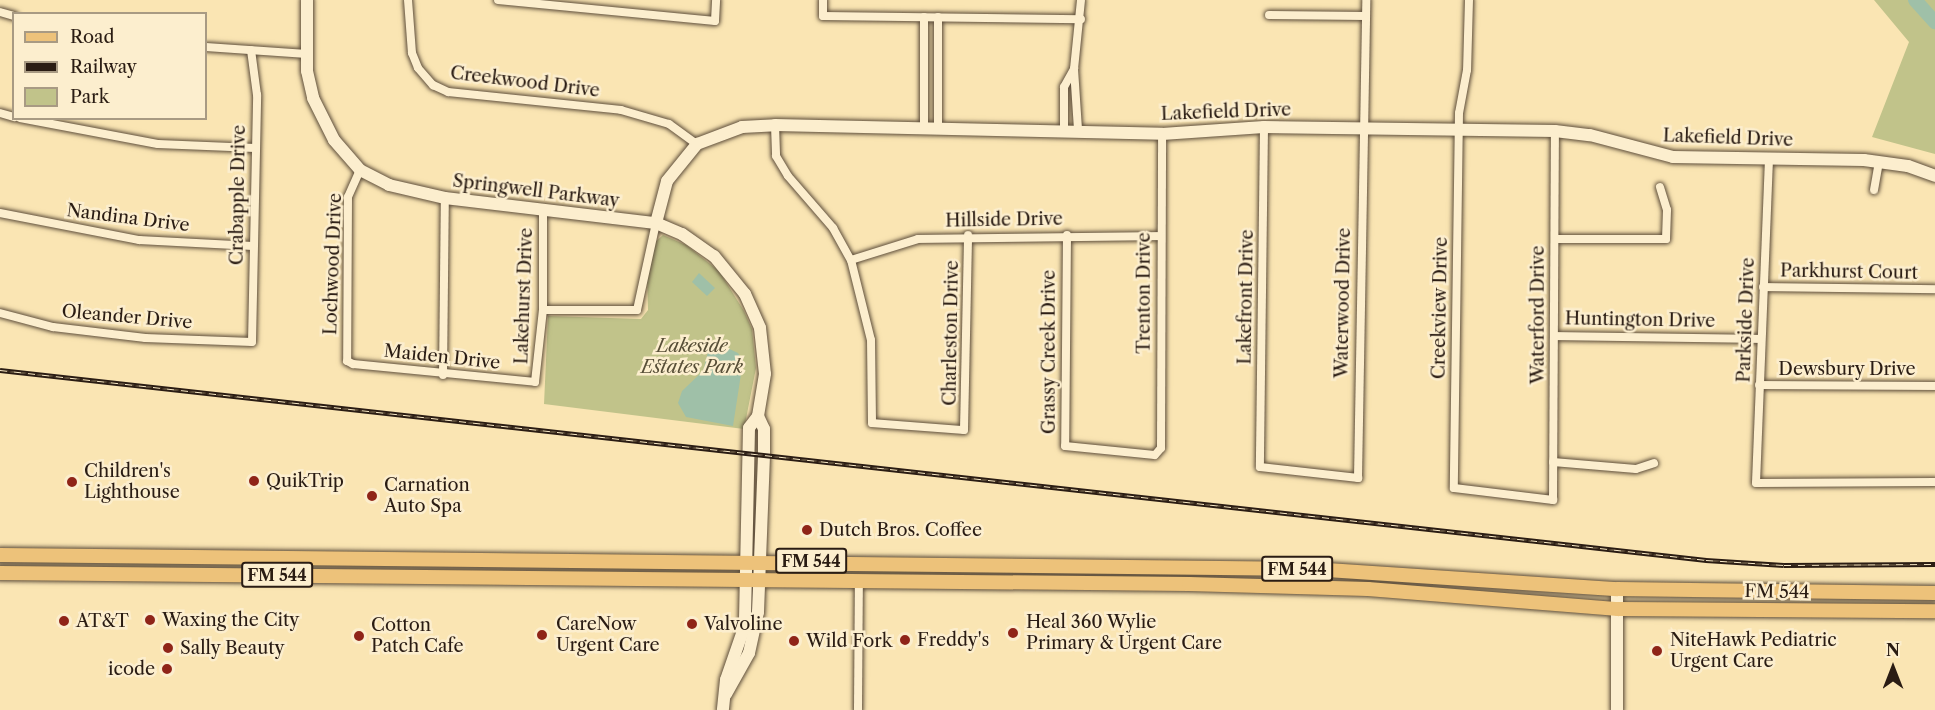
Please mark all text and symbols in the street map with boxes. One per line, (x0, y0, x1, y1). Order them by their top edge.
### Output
legend (12, 12, 207, 120)
text: Road (70, 26, 115, 48)
text: Railway (70, 56, 137, 78)
street label: Creekwood Drive (449, 62, 601, 102)
text: Park (70, 86, 109, 108)
street label: Lakefield Drive (1160, 99, 1292, 125)
street label: Crabapple Drive (226, 125, 250, 265)
street label: Lakefield Drive (1662, 125, 1794, 151)
street label: Springwell Parkway (451, 170, 621, 212)
street label: Lochwood Drive (320, 193, 346, 335)
street label: Nandina Drive (65, 200, 191, 236)
street label: Hillside Drive (945, 208, 1063, 232)
street label: Lakehurst Drive (511, 227, 537, 365)
street label: Waterwood Drive (1331, 227, 1355, 379)
street label: Lakefront Drive (1234, 229, 1258, 365)
street label: Trenton Drive (1133, 232, 1155, 354)
street label: Creekview Drive (1428, 236, 1452, 380)
street label: Waterford Drive (1527, 246, 1549, 384)
street label: Parkside Drive (1733, 257, 1759, 383)
street label: Charleston Drive (939, 260, 963, 406)
street label: Parkhurst Court (1780, 260, 1918, 284)
street label: Grassy Creek Drive (1038, 269, 1060, 435)
street label: Oleander Drive (61, 301, 193, 333)
street label: Huntington Drive (1565, 308, 1715, 332)
park label: Lakeside Estates Park (641, 336, 743, 378)
street label: Maiden Drive (383, 340, 501, 374)
street label: Dewsbury Drive (1778, 358, 1916, 380)
place label: Children's Lighthouse (84, 461, 180, 504)
place label: QuikTrip (266, 470, 344, 492)
marker: QuikTrip (247, 474, 261, 488)
marker: Children's Lighthouse (65, 475, 79, 489)
place label: Carnation Auto Spa (384, 475, 470, 518)
marker: Carnation Auto Spa (365, 489, 379, 503)
place label: Dutch Bros. Coffee (819, 519, 982, 541)
marker: Dutch Bros. Coffee (800, 523, 814, 537)
road number: FM 544 (775, 548, 847, 574)
road number: FM 544 (1261, 556, 1333, 582)
road number: FM 544 (241, 562, 313, 588)
street label: FM 544 (1744, 581, 1810, 603)
place label: Waxing the City (162, 609, 299, 631)
place label: AT&T (76, 610, 129, 632)
place label: Heal 360 Wylie Primary & Urgent Care (1026, 612, 1223, 654)
marker: Waxing the City (143, 613, 157, 627)
place label: Valvoline (704, 613, 782, 635)
marker: AT&T (57, 614, 71, 628)
place label: CareNow Urgent Care (556, 614, 660, 656)
place label: Cotton Patch Cafe (371, 615, 464, 658)
marker: Valvoline (685, 617, 699, 631)
marker: Heal 360 Wylie Primary & Urgent Care (1004, 624, 1022, 642)
marker: CareNow Urgent Care (533, 626, 551, 644)
marker: Cotton Patch Cafe (352, 629, 366, 643)
place label: Freddy's (917, 629, 989, 651)
place label: Wild Fork (806, 630, 892, 652)
place label: NiteHawk Pediatric Urgent Care (1670, 630, 1837, 672)
marker: Freddy's (898, 633, 912, 647)
marker: Wild Fork (787, 634, 801, 648)
place label: Sally Beauty (180, 637, 285, 659)
north arrow (1863, 638, 1923, 698)
text: N (1886, 640, 1900, 660)
marker: Sally Beauty (161, 641, 175, 655)
marker: NiteHawk Pediatric Urgent Care (1648, 642, 1666, 660)
place label: icode (108, 658, 155, 680)
marker: icode (160, 662, 174, 676)

